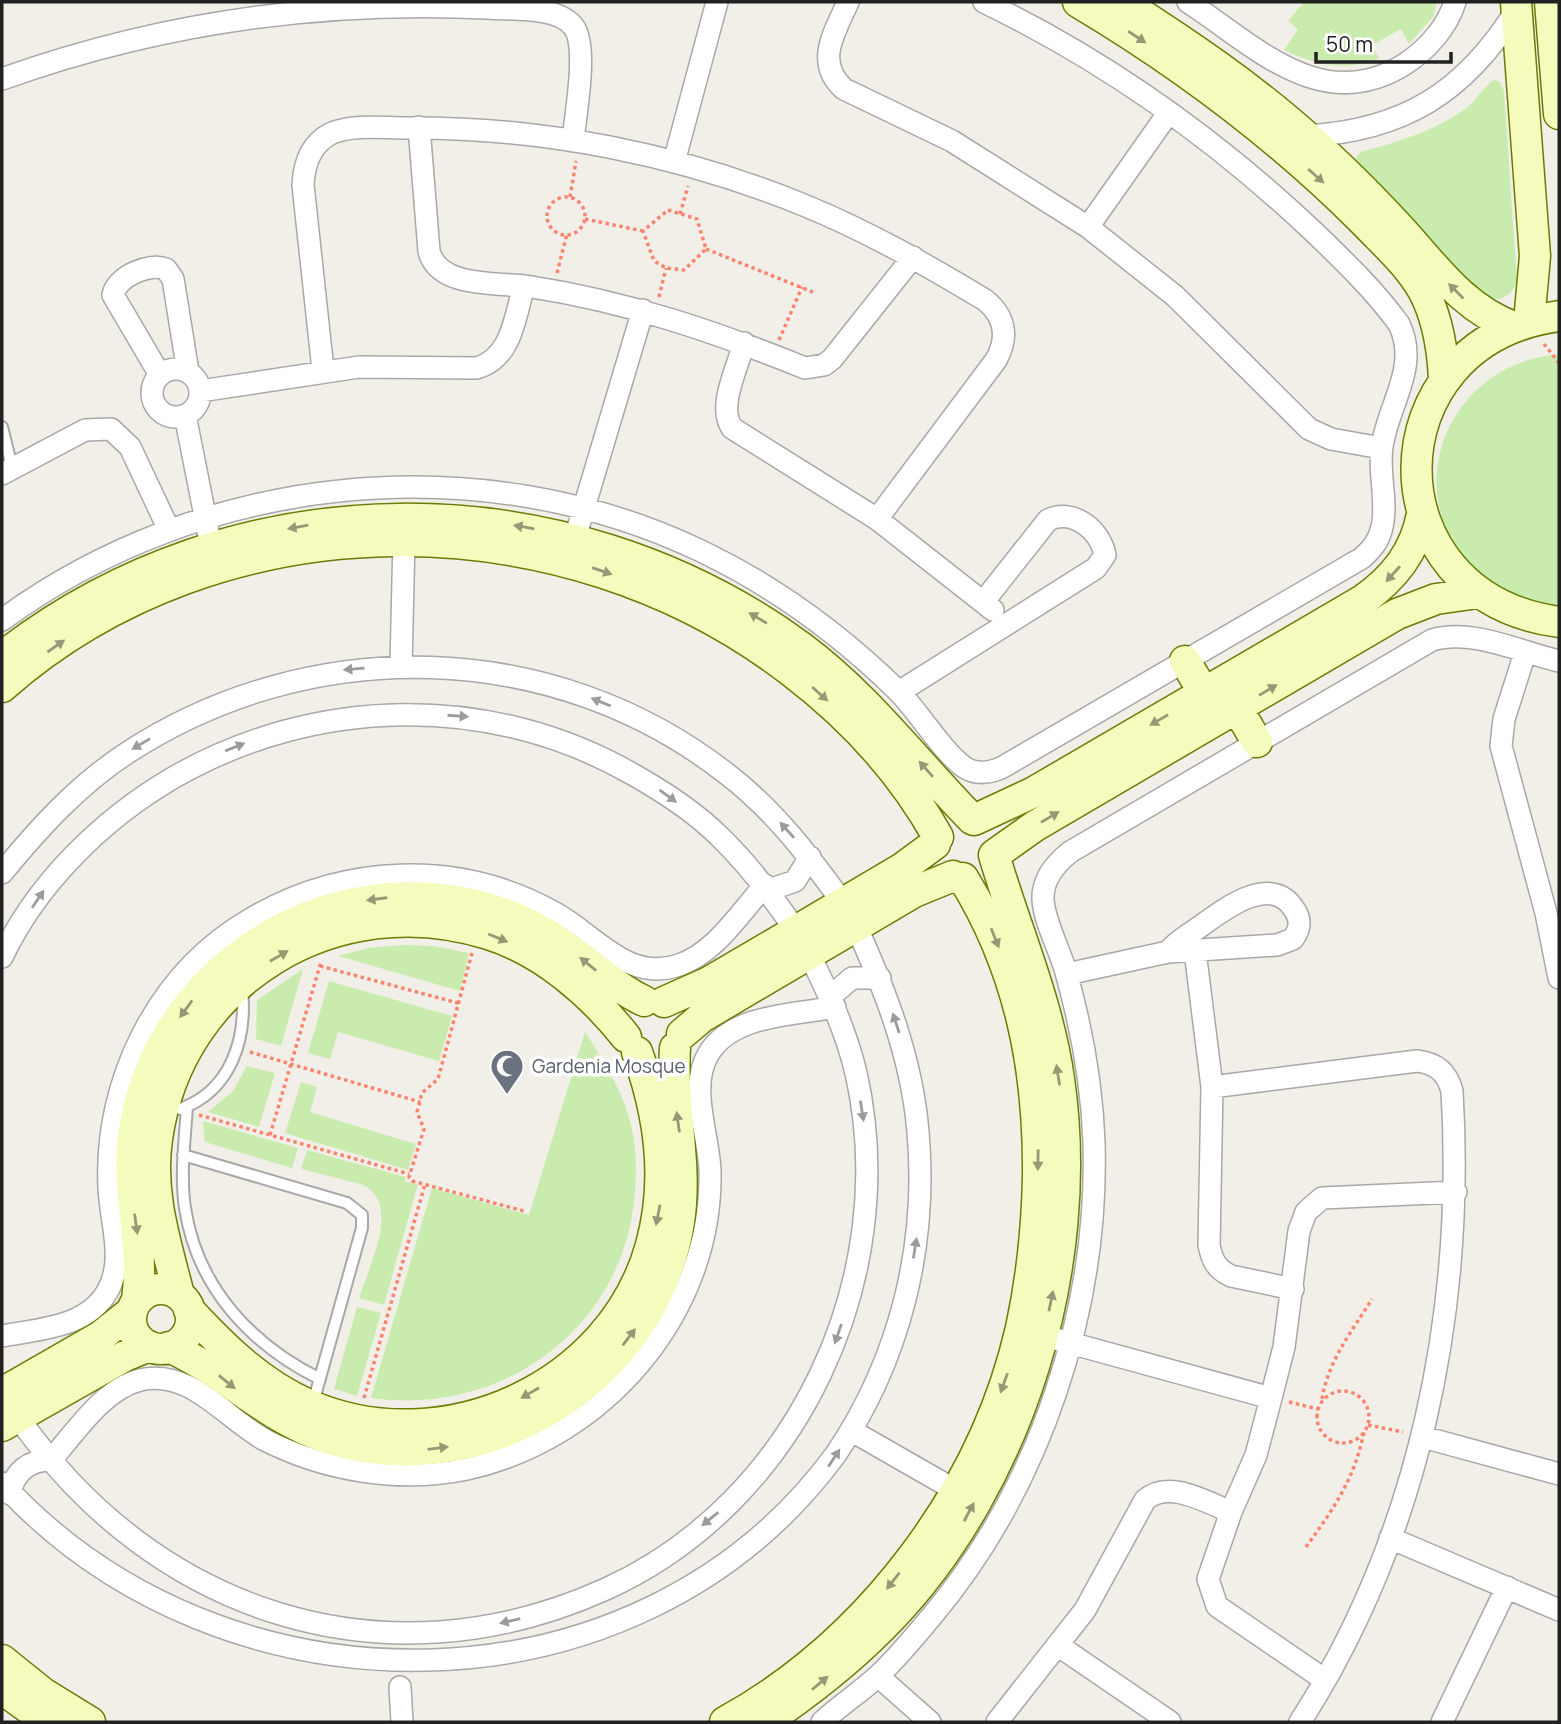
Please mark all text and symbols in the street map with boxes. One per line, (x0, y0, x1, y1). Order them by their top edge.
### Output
scale bar (1316, 21, 1451, 65)
text: 50 m (1326, 30, 1373, 58)
one-way arrow (1127, 31, 1146, 44)
one-way arrow (1307, 168, 1324, 184)
one-way arrow (1449, 283, 1465, 300)
one-way arrow (287, 521, 309, 532)
one-way arrow (513, 522, 535, 533)
one-way arrow (1385, 565, 1401, 583)
one-way arrow (592, 566, 613, 577)
one-way arrow (748, 611, 767, 624)
one-way arrow (47, 639, 65, 653)
one-way arrow (343, 664, 365, 675)
one-way arrow (1258, 684, 1277, 696)
one-way arrow (811, 686, 828, 702)
one-way arrow (590, 697, 611, 708)
one-way arrow (447, 711, 469, 722)
one-way arrow (1149, 713, 1168, 726)
one-way arrow (132, 738, 151, 751)
one-way arrow (225, 742, 246, 753)
one-way arrow (919, 761, 934, 778)
one-way arrow (659, 788, 677, 802)
one-way arrow (1041, 811, 1060, 823)
one-way arrow (779, 822, 795, 839)
one-way arrow (31, 890, 45, 908)
one-way arrow (366, 893, 388, 904)
one-way arrow (989, 928, 1001, 948)
one-way arrow (488, 932, 508, 944)
one-way arrow (270, 950, 289, 962)
one-way arrow (579, 957, 596, 972)
one-way arrow (179, 1000, 193, 1018)
one-way arrow (890, 1013, 901, 1034)
mosque icon: Gardenia Mosque (488, 1047, 526, 1096)
place label: Gardenia Mosque (532, 1053, 686, 1079)
one-way arrow (1052, 1064, 1063, 1086)
one-way arrow (856, 1100, 867, 1122)
one-way arrow (672, 1111, 683, 1133)
one-way arrow (1032, 1149, 1044, 1171)
one-way arrow (652, 1204, 663, 1226)
one-way arrow (131, 1213, 142, 1235)
one-way arrow (910, 1237, 921, 1259)
one-way arrow (1045, 1290, 1056, 1312)
one-way arrow (832, 1324, 843, 1345)
one-way arrow (622, 1329, 637, 1347)
one-way arrow (999, 1373, 1010, 1394)
one-way arrow (218, 1375, 236, 1390)
one-way arrow (520, 1387, 540, 1399)
one-way arrow (427, 1442, 449, 1453)
one-way arrow (827, 1449, 841, 1467)
one-way arrow (963, 1502, 974, 1522)
one-way arrow (702, 1512, 720, 1527)
one-way arrow (886, 1571, 901, 1589)
one-way arrow (498, 1615, 520, 1626)
one-way arrow (811, 1675, 829, 1690)

